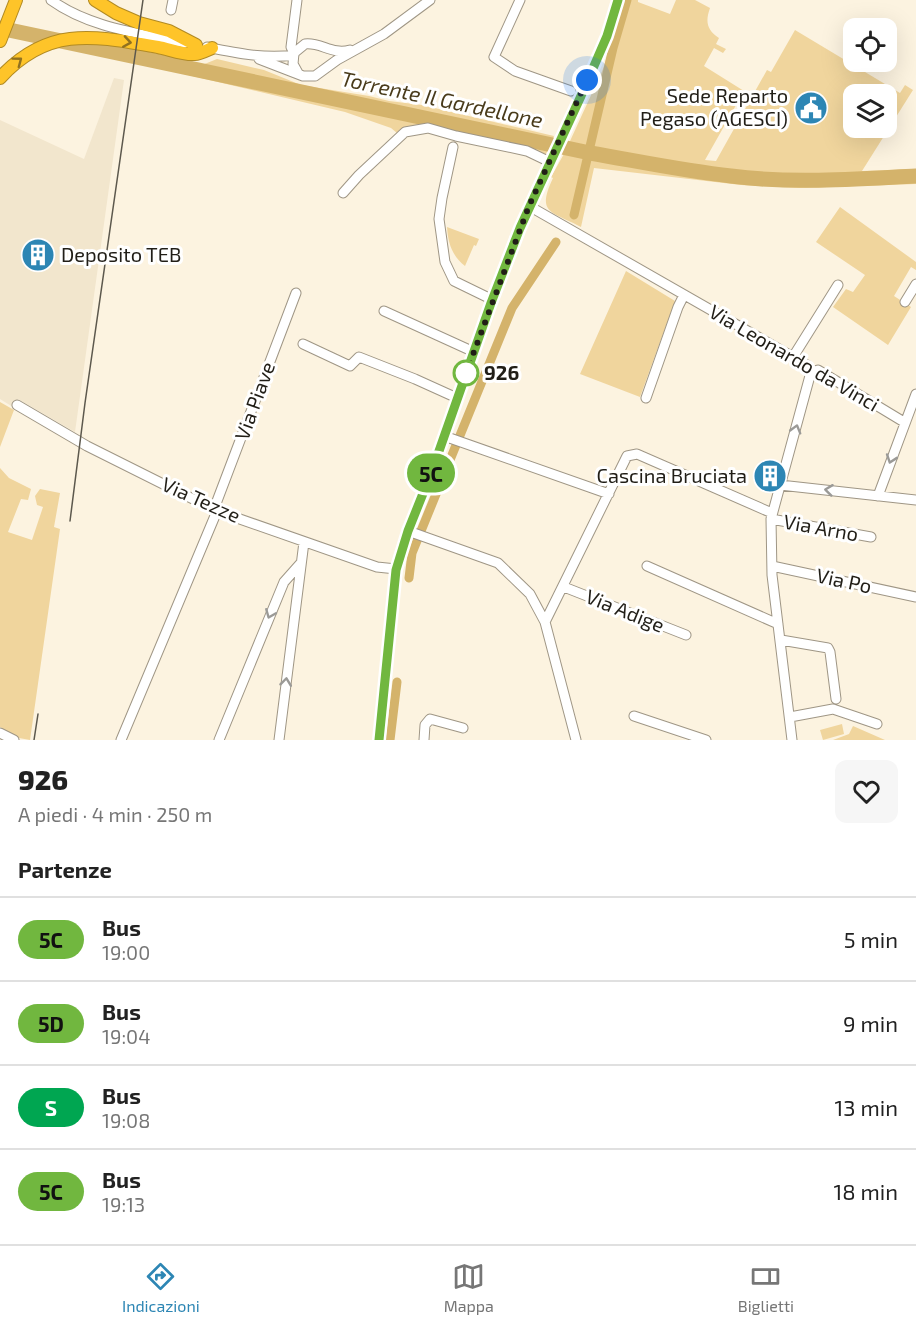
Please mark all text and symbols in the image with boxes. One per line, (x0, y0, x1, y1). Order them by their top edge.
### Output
map controls (843, 18, 897, 138)
button: locate (843, 18, 897, 72)
one-way arrow (122, 35, 132, 48)
one-way arrow (12, 58, 23, 69)
water label: Torrente Il Gardellone (339, 65, 545, 132)
your location (572, 65, 602, 95)
place label: Sede Reparto Pegaso (AGESCI) (640, 83, 788, 130)
button: layers (843, 84, 897, 138)
public building icon: Sede Reparto Pegaso (AGESCI) (793, 90, 829, 126)
building icon: Deposito TEB (20, 237, 56, 273)
place label: Deposito TEB (61, 242, 181, 266)
street label: Via Leonardo da Vinci (705, 299, 884, 416)
street label: Via Piave (229, 358, 279, 443)
marker: 926 (453, 360, 479, 386)
place label: 926 (484, 360, 519, 384)
one-way arrow (789, 424, 801, 434)
one-way arrow (886, 453, 899, 464)
line badge: 5C (404, 454, 458, 492)
building icon: Cascina Bruciata (752, 458, 788, 494)
text: 5C (419, 461, 443, 486)
place label: Cascina Bruciata (597, 463, 747, 487)
street label: Via Tezze (158, 471, 244, 527)
one-way arrow (825, 484, 834, 497)
street label: Via Arno (782, 509, 860, 545)
street label: Via Po (815, 563, 874, 598)
street label: Via Adige (583, 583, 668, 637)
one-way arrow (265, 607, 277, 618)
one-way arrow (279, 677, 292, 686)
button: heart (835, 760, 898, 823)
text: 926 (18, 762, 68, 796)
text: A piedi · 4 min · 250 m (18, 802, 212, 826)
text: Partenze (18, 856, 112, 882)
text: Bus (102, 914, 141, 940)
text: 5 min (844, 926, 898, 952)
text: 5C (39, 927, 63, 952)
text: 19:00 (102, 940, 150, 964)
text: Bus (102, 998, 141, 1024)
text: 9 min (843, 1010, 898, 1036)
text: 5D (38, 1011, 64, 1036)
text: 19:04 (102, 1024, 150, 1048)
text: Bus (102, 1082, 141, 1108)
text: 13 min (835, 1094, 898, 1120)
text: S (45, 1095, 57, 1120)
text: 19:08 (102, 1108, 150, 1132)
text: Bus (102, 1166, 141, 1192)
text: 18 min (833, 1178, 898, 1204)
text: 5C (39, 1179, 63, 1204)
text: 19:13 (102, 1192, 145, 1216)
tab: Indicazioni (122, 1260, 200, 1315)
tab: Mappa (444, 1260, 494, 1315)
tab: Biglietti (738, 1260, 794, 1315)

